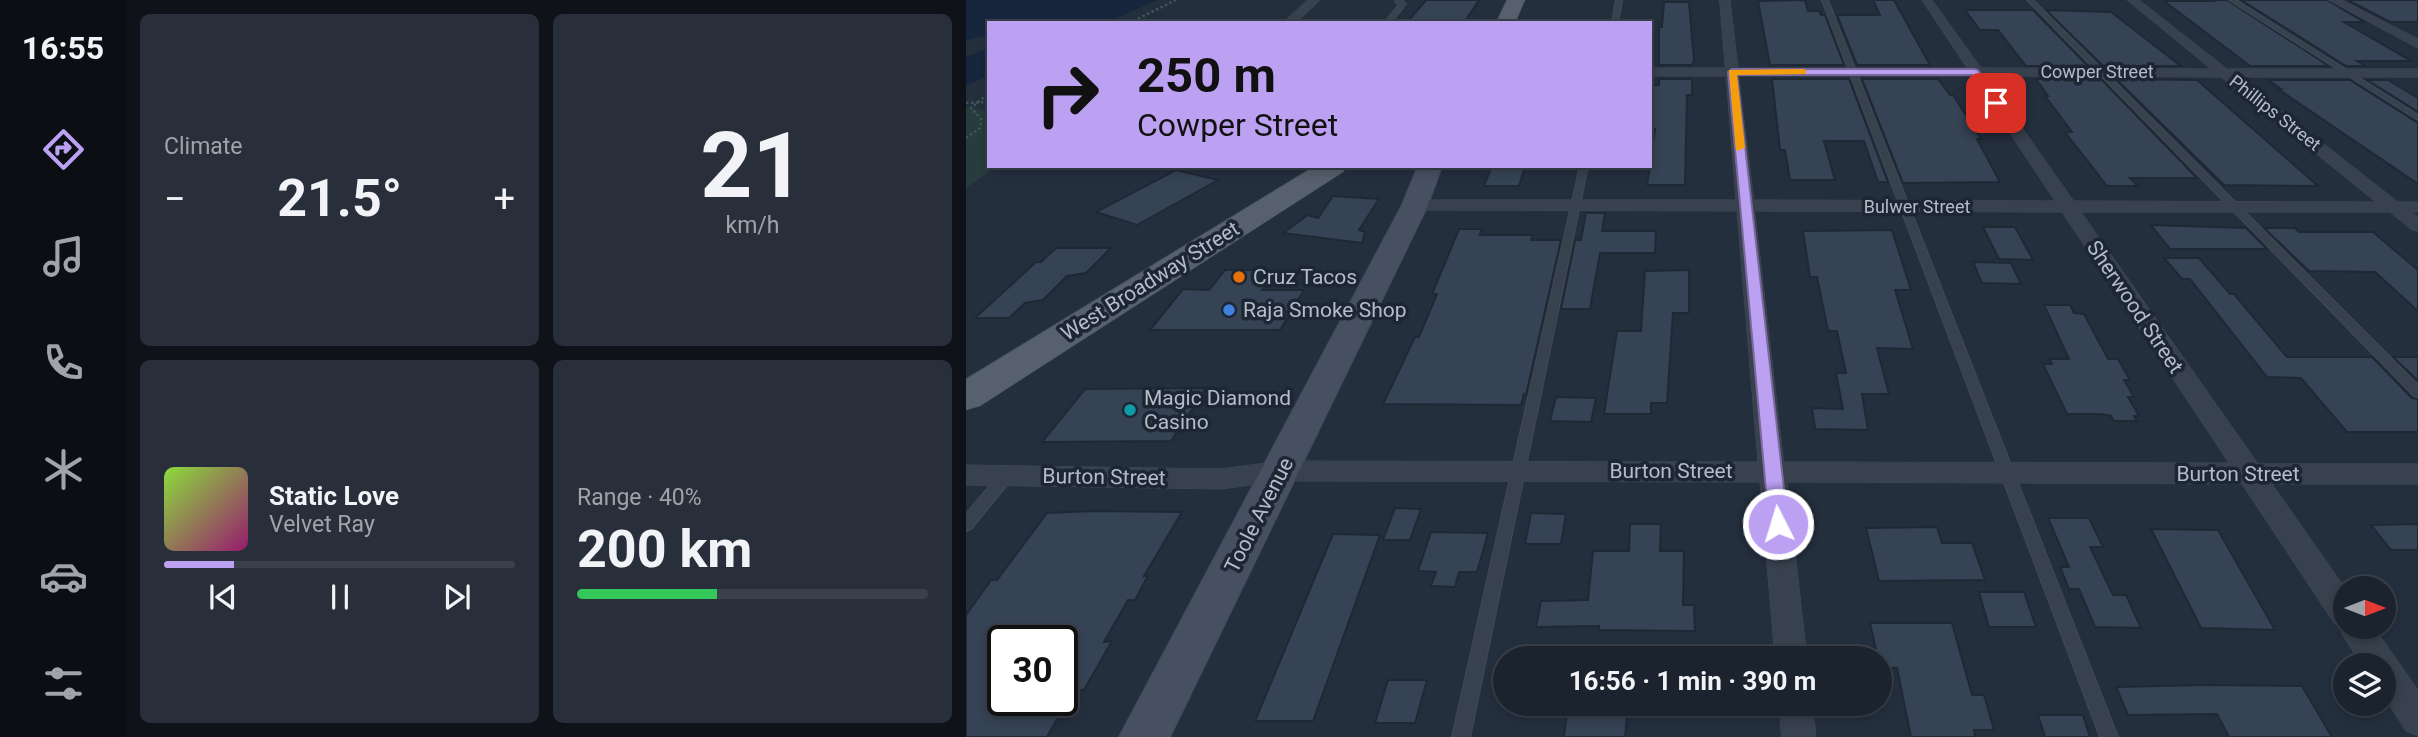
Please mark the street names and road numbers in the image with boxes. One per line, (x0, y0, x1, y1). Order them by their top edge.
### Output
street label: Cowper Street (2040, 61, 2154, 82)
street label: Phillips Street (2225, 70, 2325, 155)
street label: Bulwer Street (1864, 196, 1970, 217)
street label: West Broadway Street (1057, 216, 1243, 346)
street label: Sherwood Street (2082, 236, 2188, 378)
street label: Toole Avenue (1220, 454, 1298, 576)
street label: Burton Street (1609, 459, 1733, 483)
street label: Burton Street (2176, 462, 2300, 486)
street label: Burton Street (1042, 464, 1166, 490)

